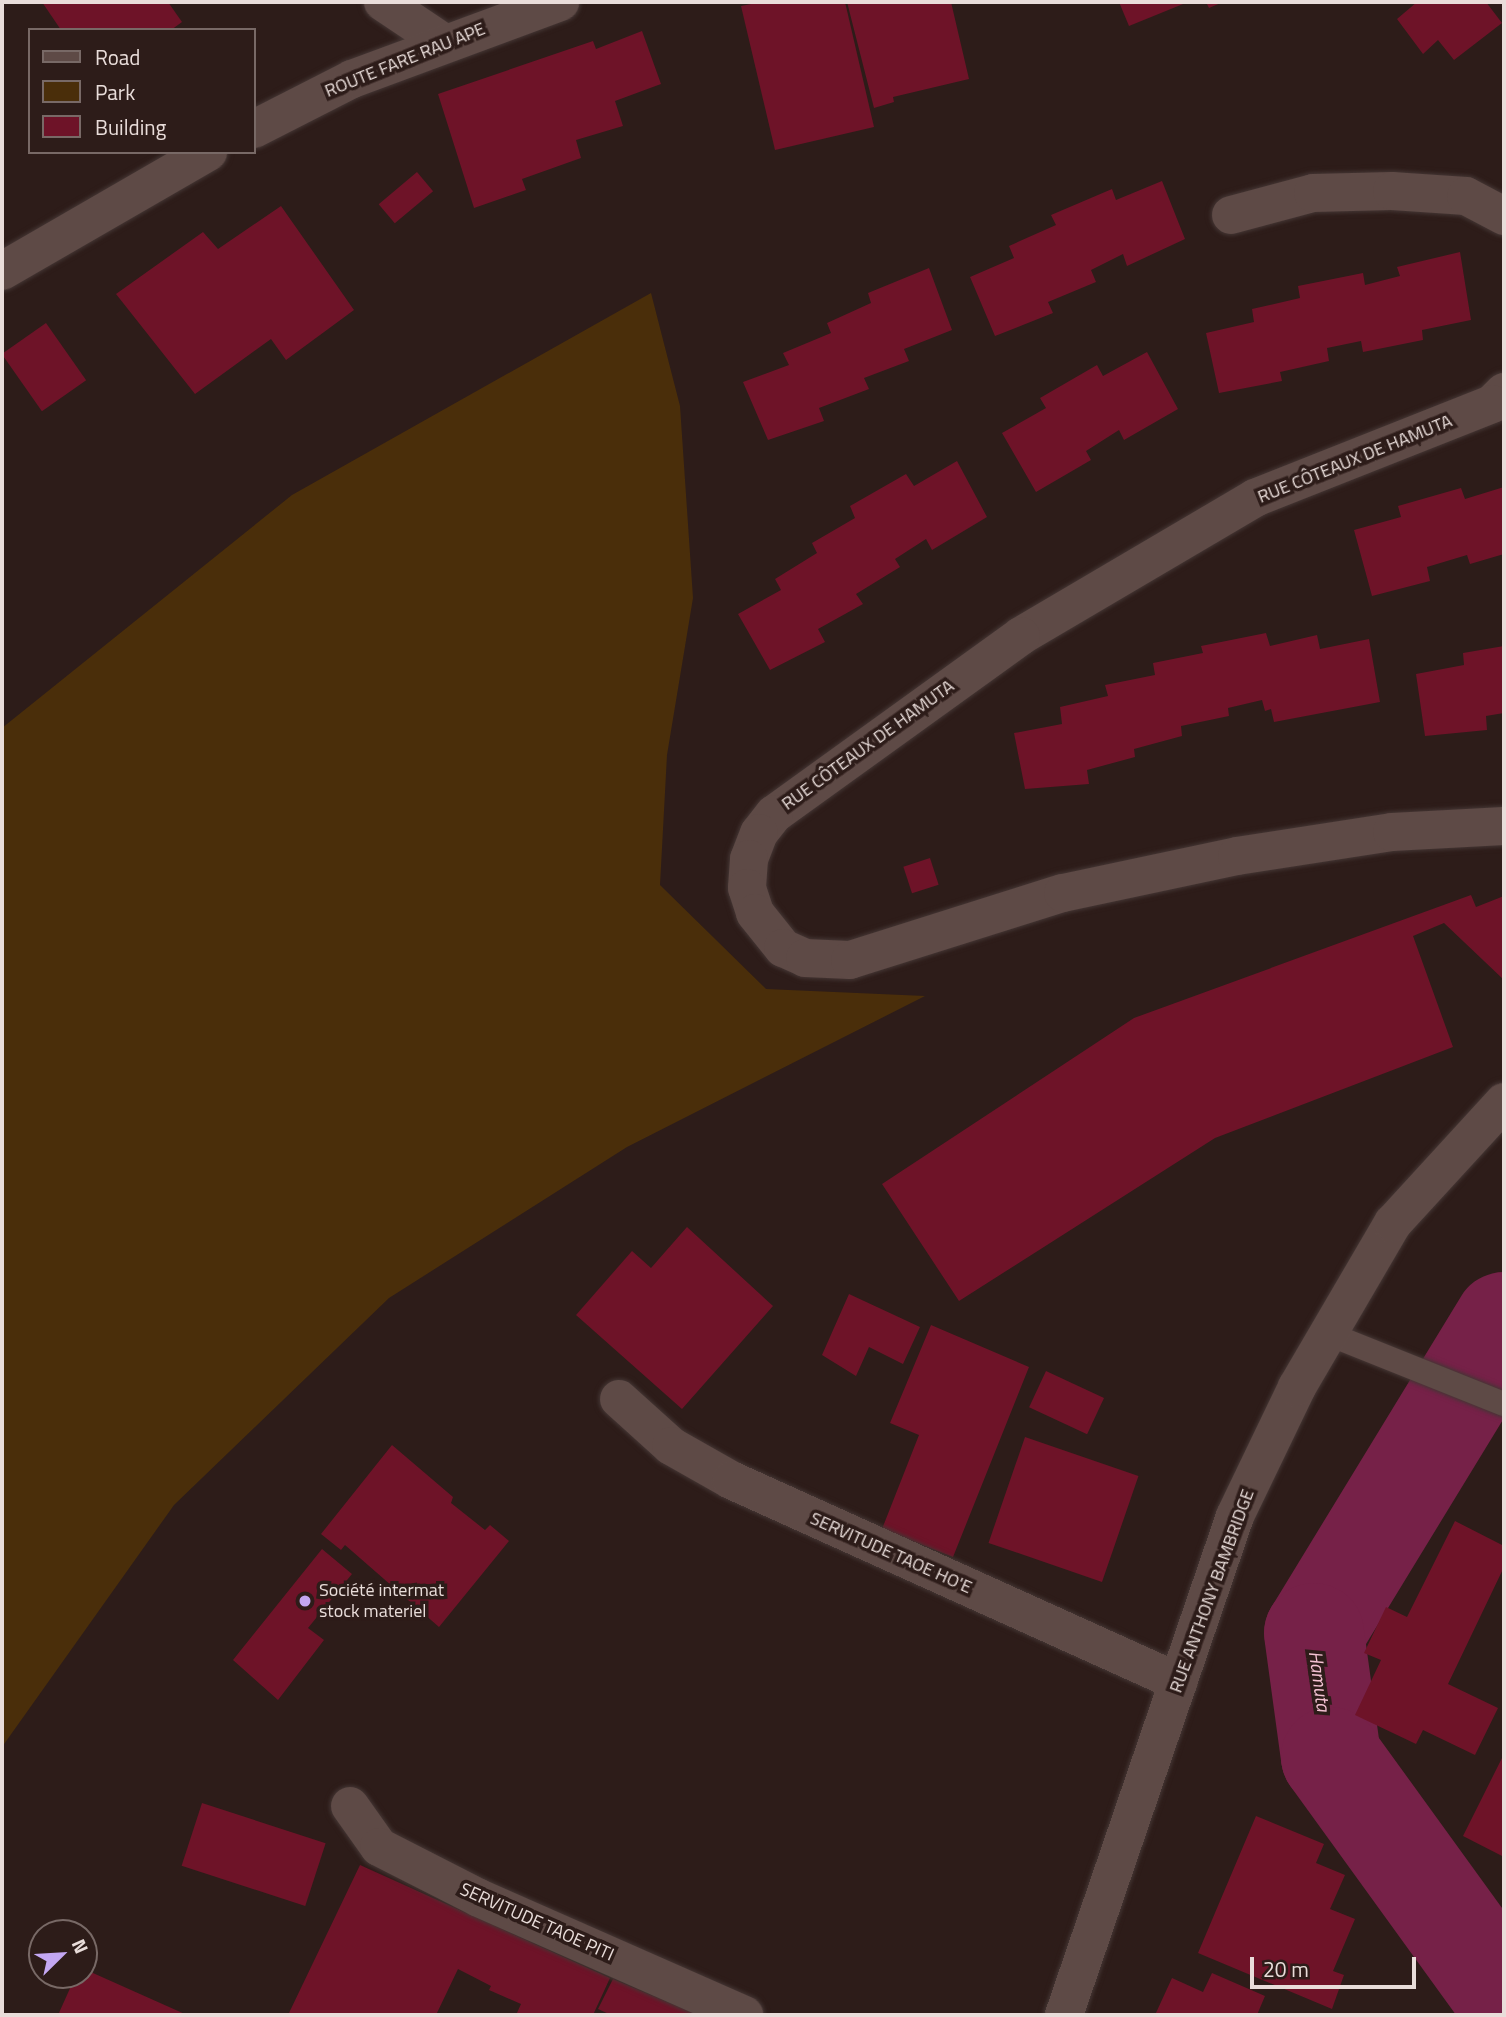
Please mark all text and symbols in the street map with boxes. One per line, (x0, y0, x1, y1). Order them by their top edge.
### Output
street label: ROUTE FARE RAU APE (322, 18, 488, 102)
legend (28, 28, 256, 154)
text: Road (95, 41, 140, 73)
text: Park (95, 76, 135, 108)
text: Building (95, 111, 166, 143)
street label: RUE CÔTEAUX DE HAMUTA (1255, 410, 1455, 508)
street label: RUE CÔTEAUX DE HAMUTA (778, 675, 958, 815)
street label: RUE ANTHONY BAMBRIDGE (1165, 1486, 1259, 1696)
street label: SERVITUDE TAOE HO'E (807, 1508, 975, 1598)
place label: Société intermat stock materiel (319, 1580, 444, 1622)
marker: Société intermat stock materiel (297, 1593, 313, 1609)
water label: Hamuta (1304, 1649, 1336, 1713)
street label: SERVITUDE TAOE PITI (457, 1878, 617, 1966)
north arrow (28, 1919, 98, 1989)
text: N (65, 1934, 97, 1958)
scale bar (1254, 1944, 1420, 1988)
text: 20 m (1263, 1953, 1309, 1985)

